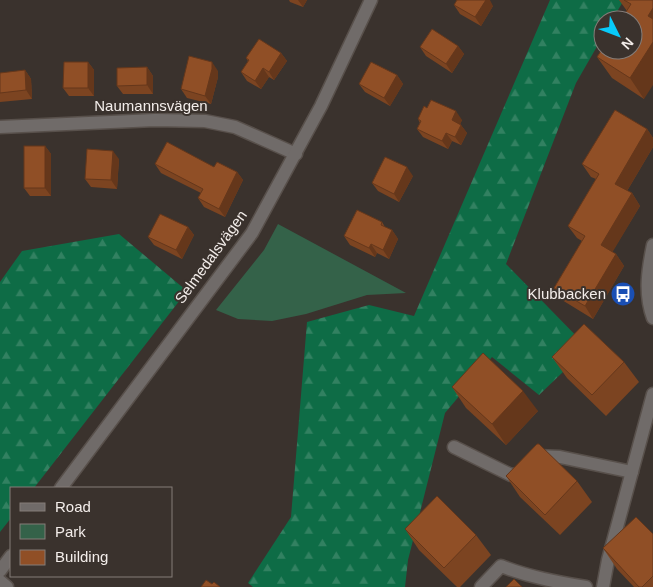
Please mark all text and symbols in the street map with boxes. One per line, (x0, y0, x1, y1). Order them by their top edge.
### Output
north arrow (593, 10, 643, 60)
text: N (618, 35, 637, 53)
street label: Naumannsvägen (94, 97, 208, 114)
street label: Selmedalsvägen (171, 207, 250, 307)
bus stop icon: Klubbacken (610, 281, 636, 307)
place label: Klubbacken (528, 285, 606, 302)
legend (10, 487, 172, 577)
text: Road (55, 498, 91, 515)
text: Park (55, 523, 86, 540)
text: Building (55, 548, 108, 565)

